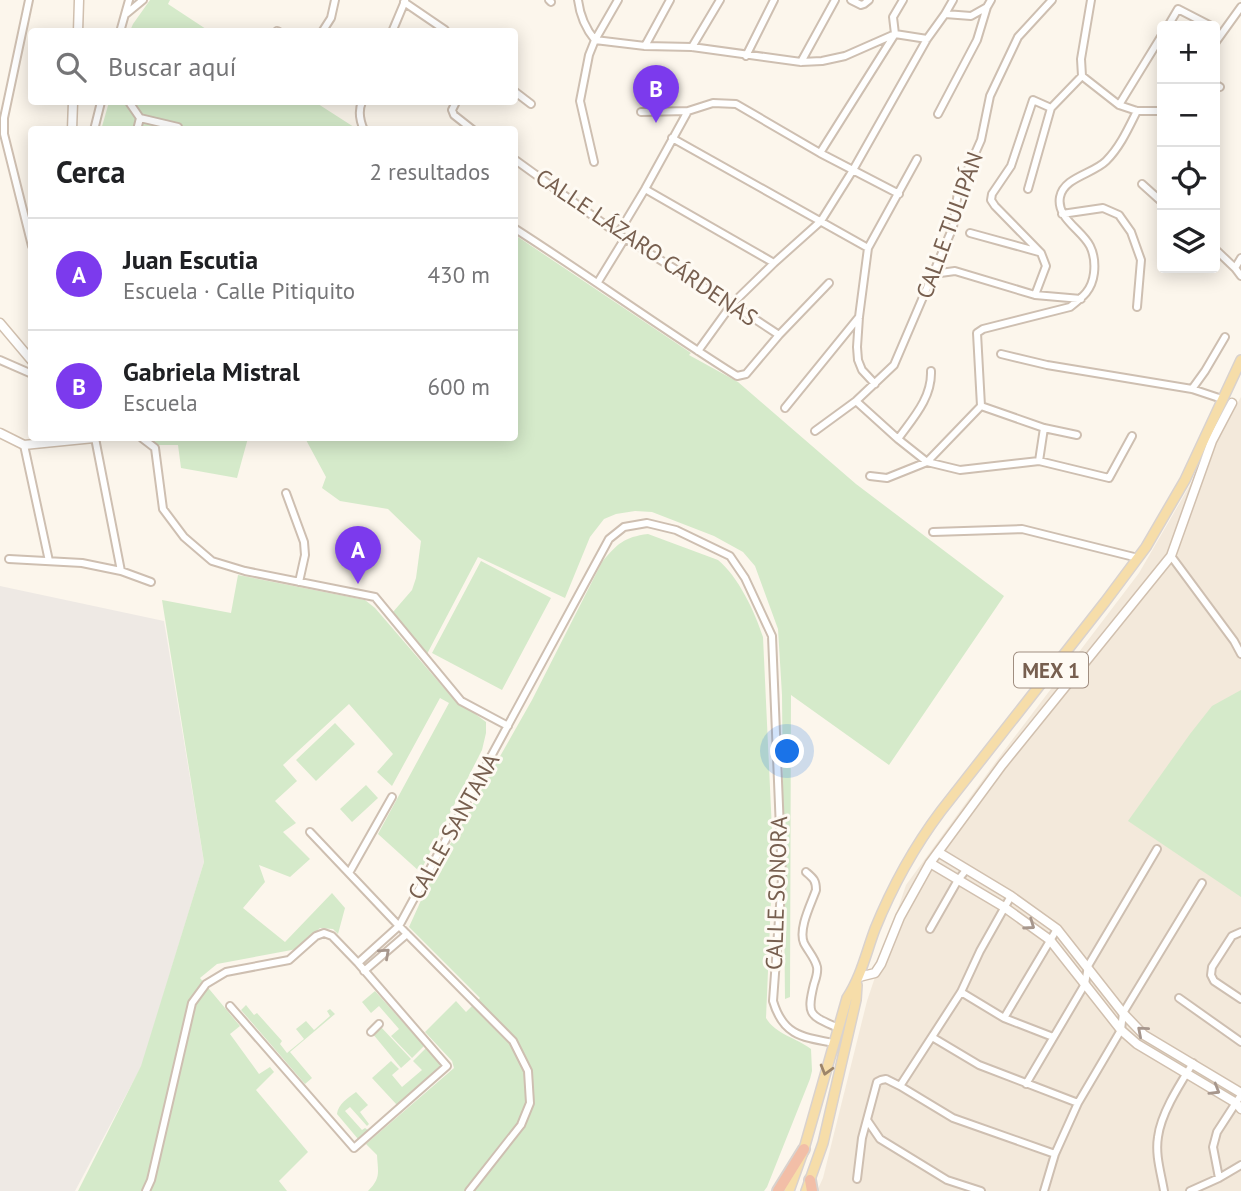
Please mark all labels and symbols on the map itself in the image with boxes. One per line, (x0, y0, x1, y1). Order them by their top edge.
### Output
pin: B (633, 65, 679, 123)
street label: CALLE TULIPÁN (909, 148, 989, 302)
street label: CALLE LÁZARO CÁRDENAS (530, 162, 764, 332)
pin: A (335, 526, 381, 584)
road number: MEX 1 (1014, 652, 1088, 688)
your location (770, 734, 804, 768)
street label: CALLE SANTANA (401, 747, 505, 904)
street label: CALLE SONORA (759, 815, 793, 970)
one-way arrow (1022, 917, 1035, 929)
one-way arrow (377, 948, 390, 961)
one-way arrow (1137, 1027, 1150, 1039)
one-way arrow (820, 1064, 835, 1076)
one-way arrow (1207, 1082, 1220, 1095)

